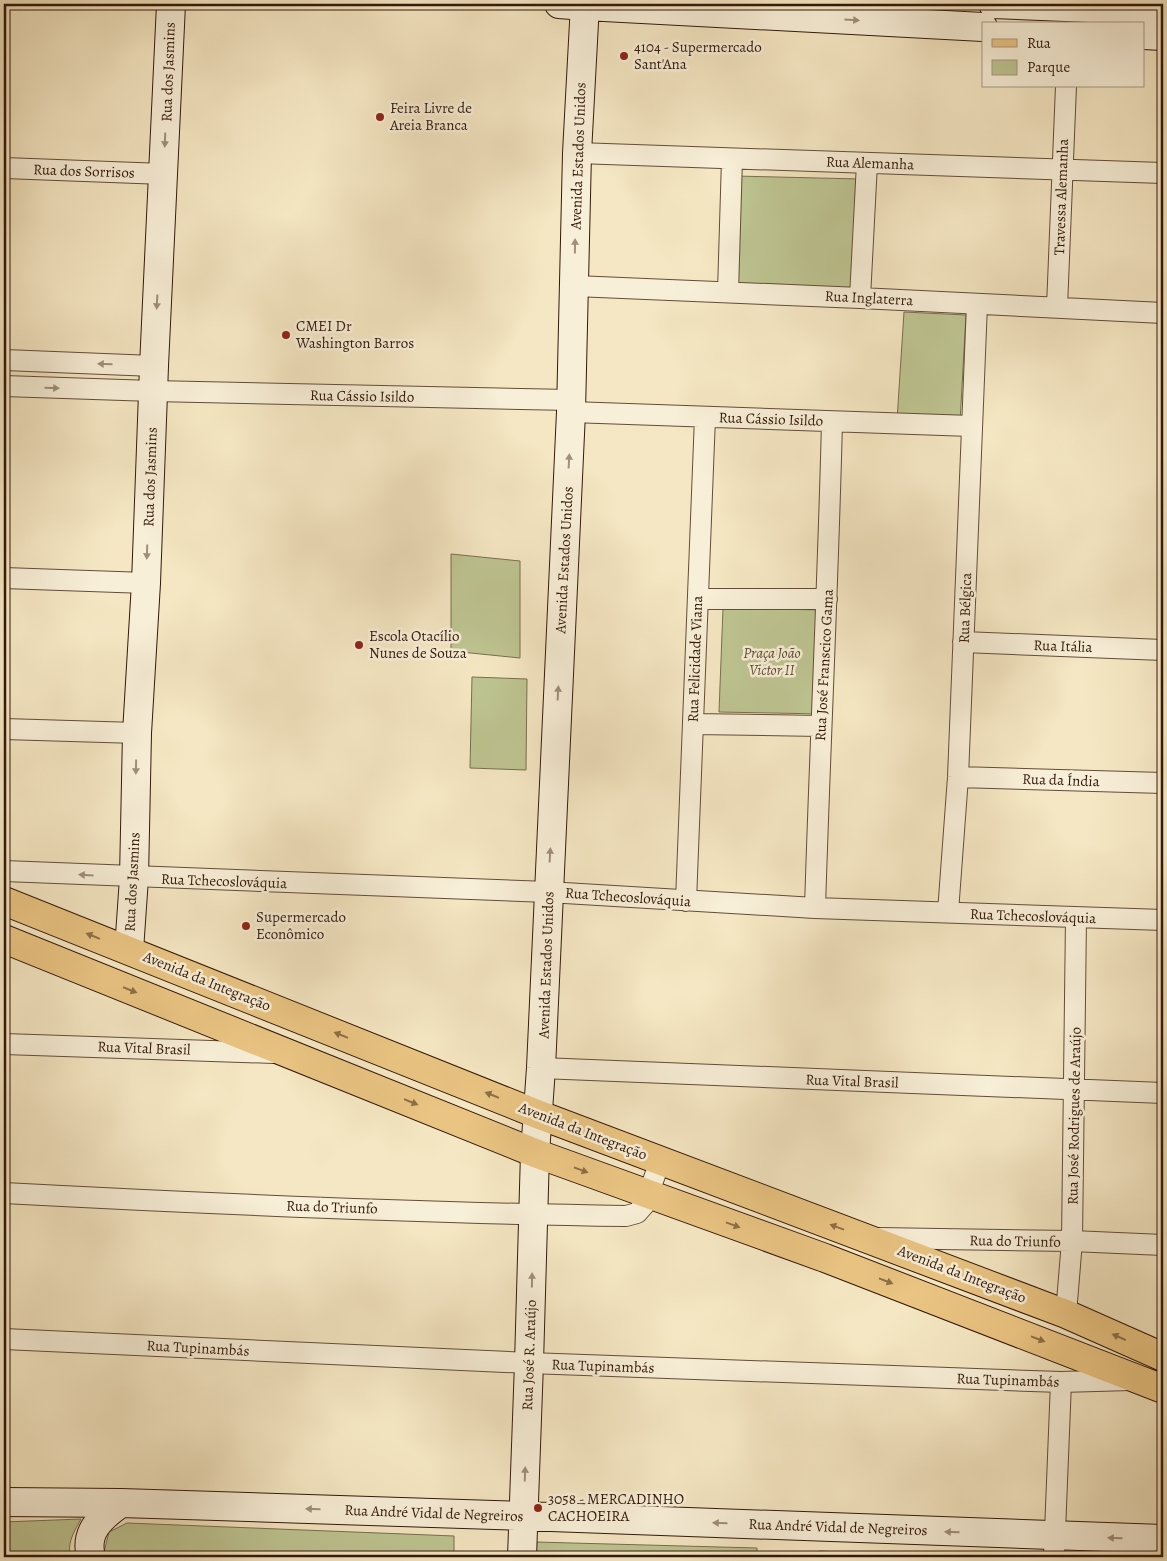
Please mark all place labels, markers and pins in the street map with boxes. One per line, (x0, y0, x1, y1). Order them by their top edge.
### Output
place label: 4104 - Supermercado Sant'Ana (634, 37, 762, 74)
marker: 4104 - Supermercado Sant'Ana (618, 50, 630, 62)
place label: Feira Livre de Areia Branca (389, 98, 472, 135)
marker: Feira Livre de Areia Branca (374, 111, 386, 123)
place label: CMEI Dr Washington Barros (295, 316, 414, 353)
marker: CMEI Dr Washington Barros (280, 329, 292, 341)
place label: Escola Otacílio Nunes de Souza (369, 626, 467, 663)
marker: Escola Otacílio Nunes de Souza (353, 639, 365, 651)
place label: Supermercado Econômico (256, 907, 346, 944)
marker: Supermercado Econômico (240, 920, 252, 932)
place label: 3058 - MERCADINHO CACHOEIRA (548, 1489, 684, 1526)
marker: 3058 - MERCADINHO CACHOEIRA (532, 1502, 544, 1514)

